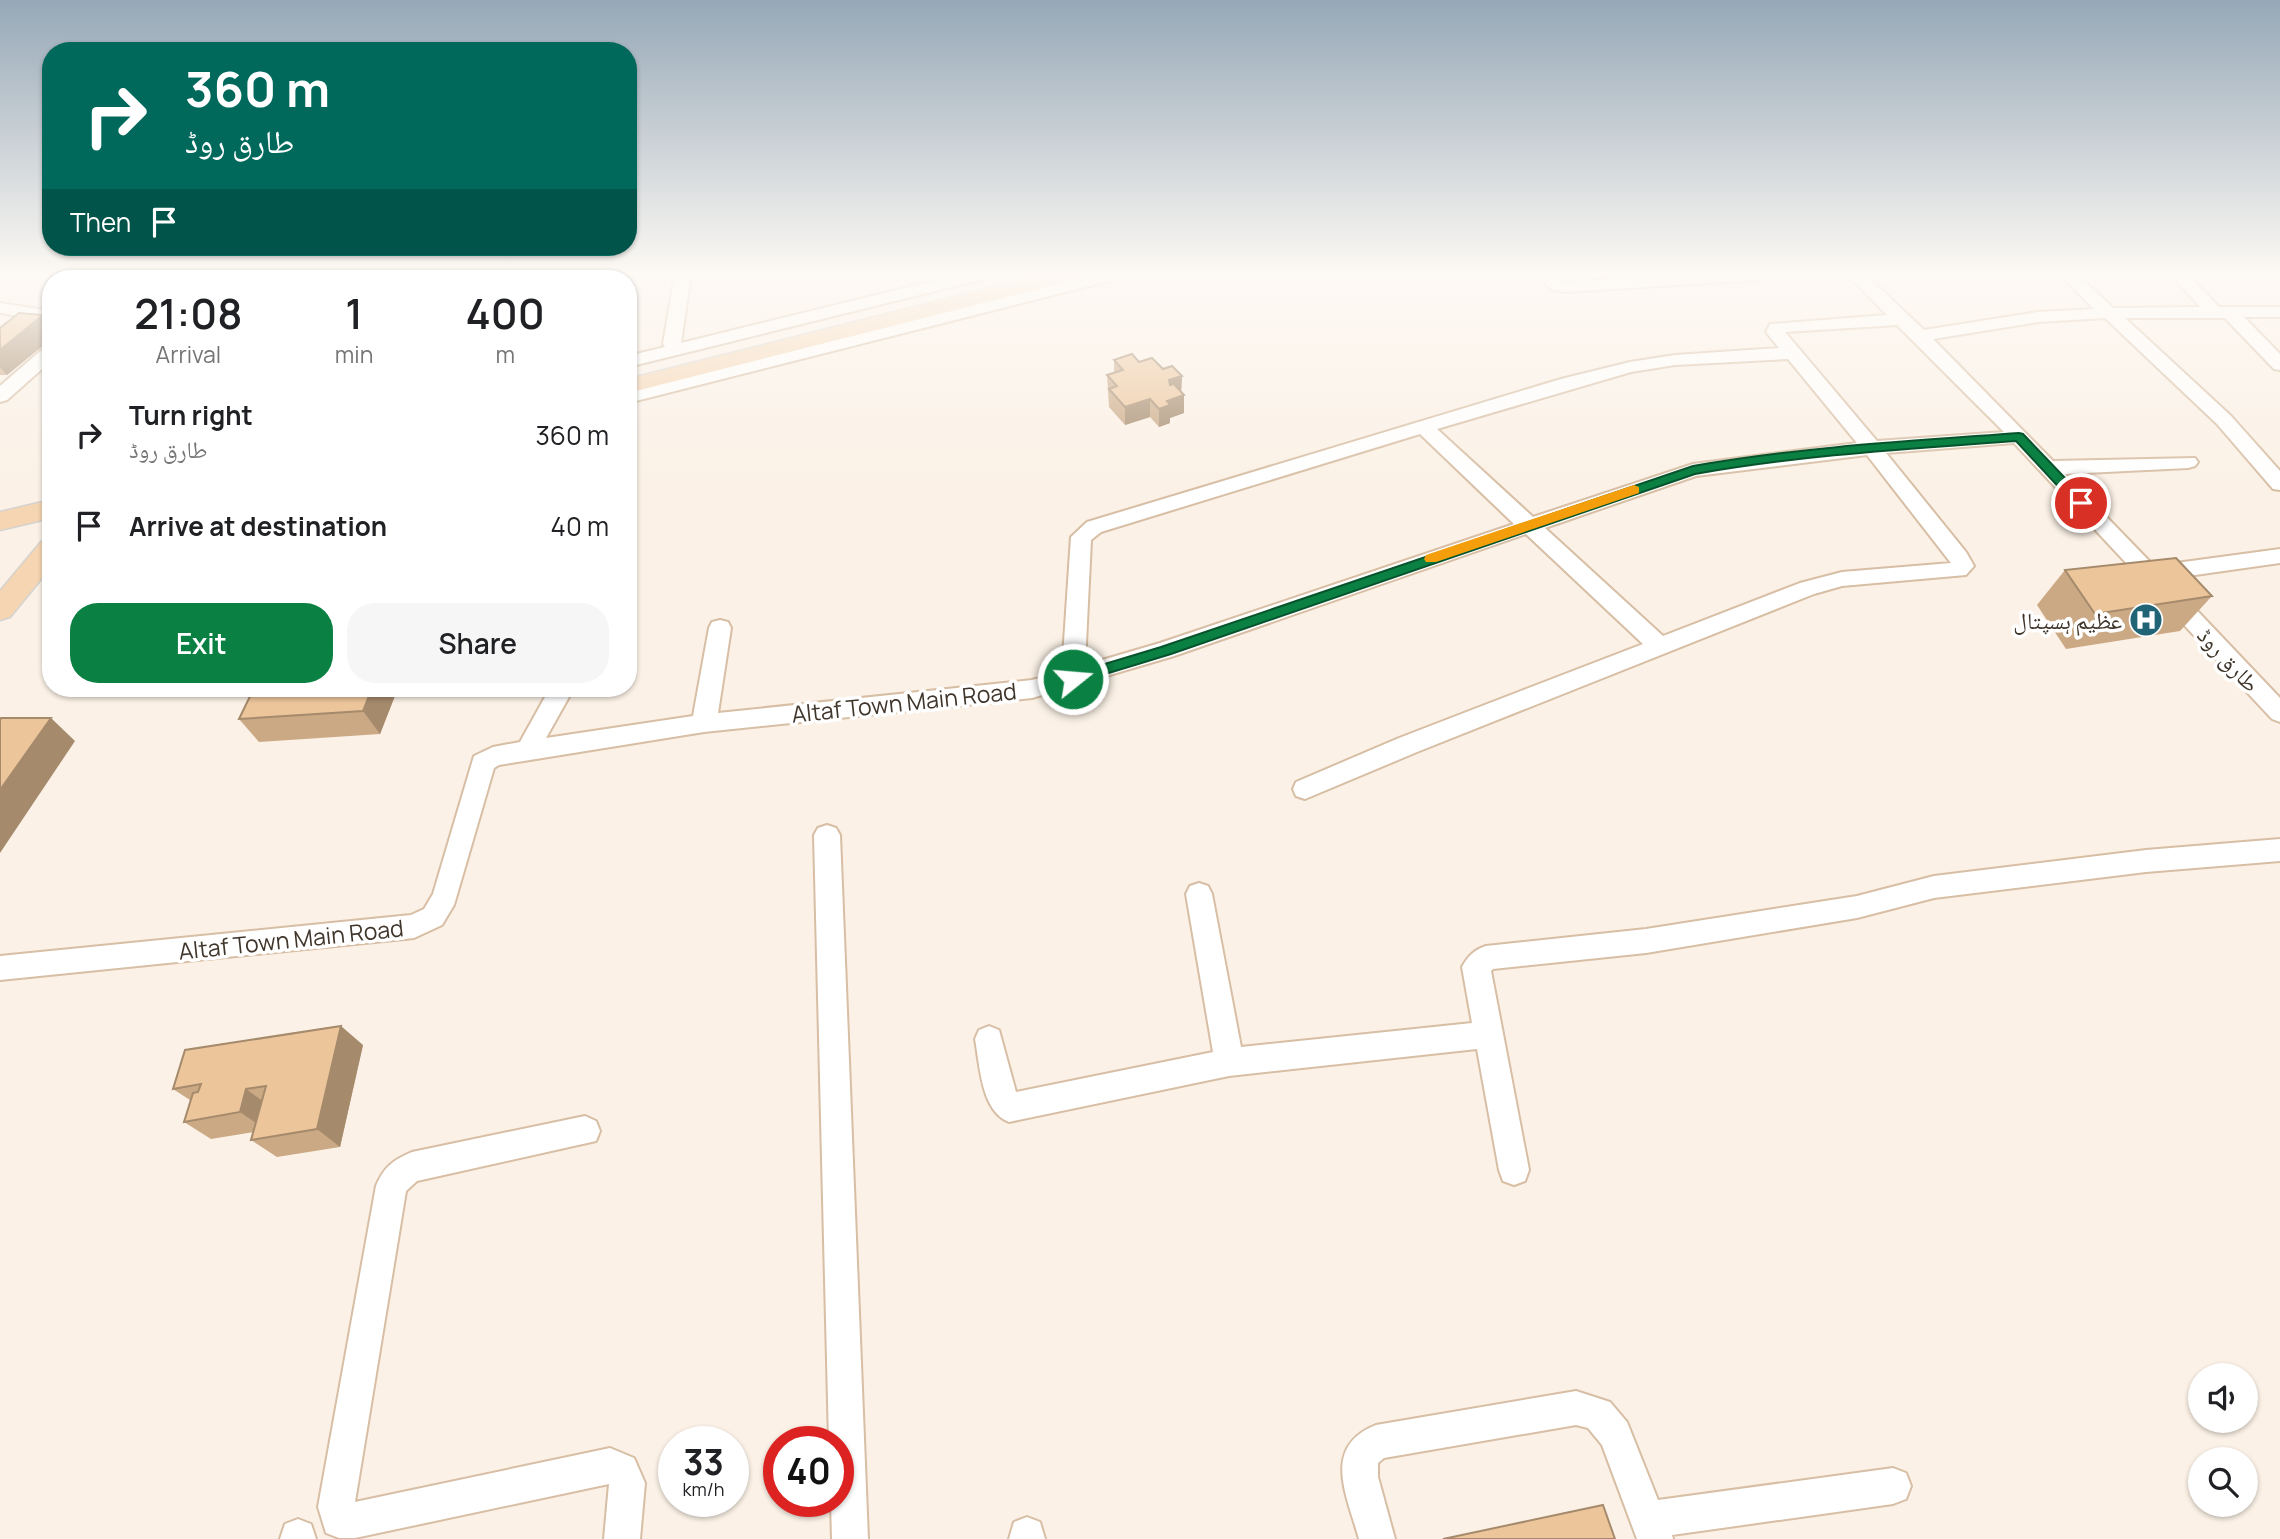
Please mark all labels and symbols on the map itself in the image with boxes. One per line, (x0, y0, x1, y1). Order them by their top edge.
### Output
pin (2051, 473, 2111, 533)
hospital icon: عظیم ہسپتال (2127, 601, 2165, 639)
place label: عظیم ہسپتال (2013, 604, 2122, 637)
street label: طارق روڈ (2191, 619, 2267, 699)
position arrow (1036, 642, 1110, 716)
street label: Altaf Town Main Road (790, 674, 1018, 730)
street label: Altaf Town Main Road (177, 911, 405, 967)
speed limit sign: 40 (763, 1426, 854, 1517)

